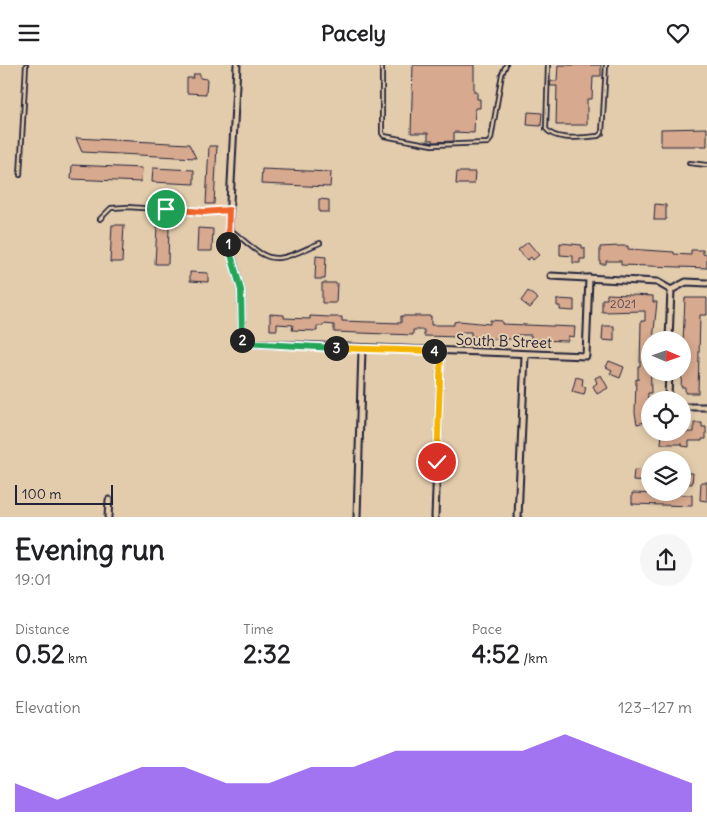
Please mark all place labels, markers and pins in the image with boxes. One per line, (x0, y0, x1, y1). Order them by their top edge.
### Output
pin (145, 188, 187, 230)
pin: 1 (216, 231, 240, 257)
pin: 2 (230, 327, 254, 353)
pin: 3 (324, 335, 348, 361)
pin: 4 (422, 339, 446, 363)
pin (416, 441, 458, 483)

